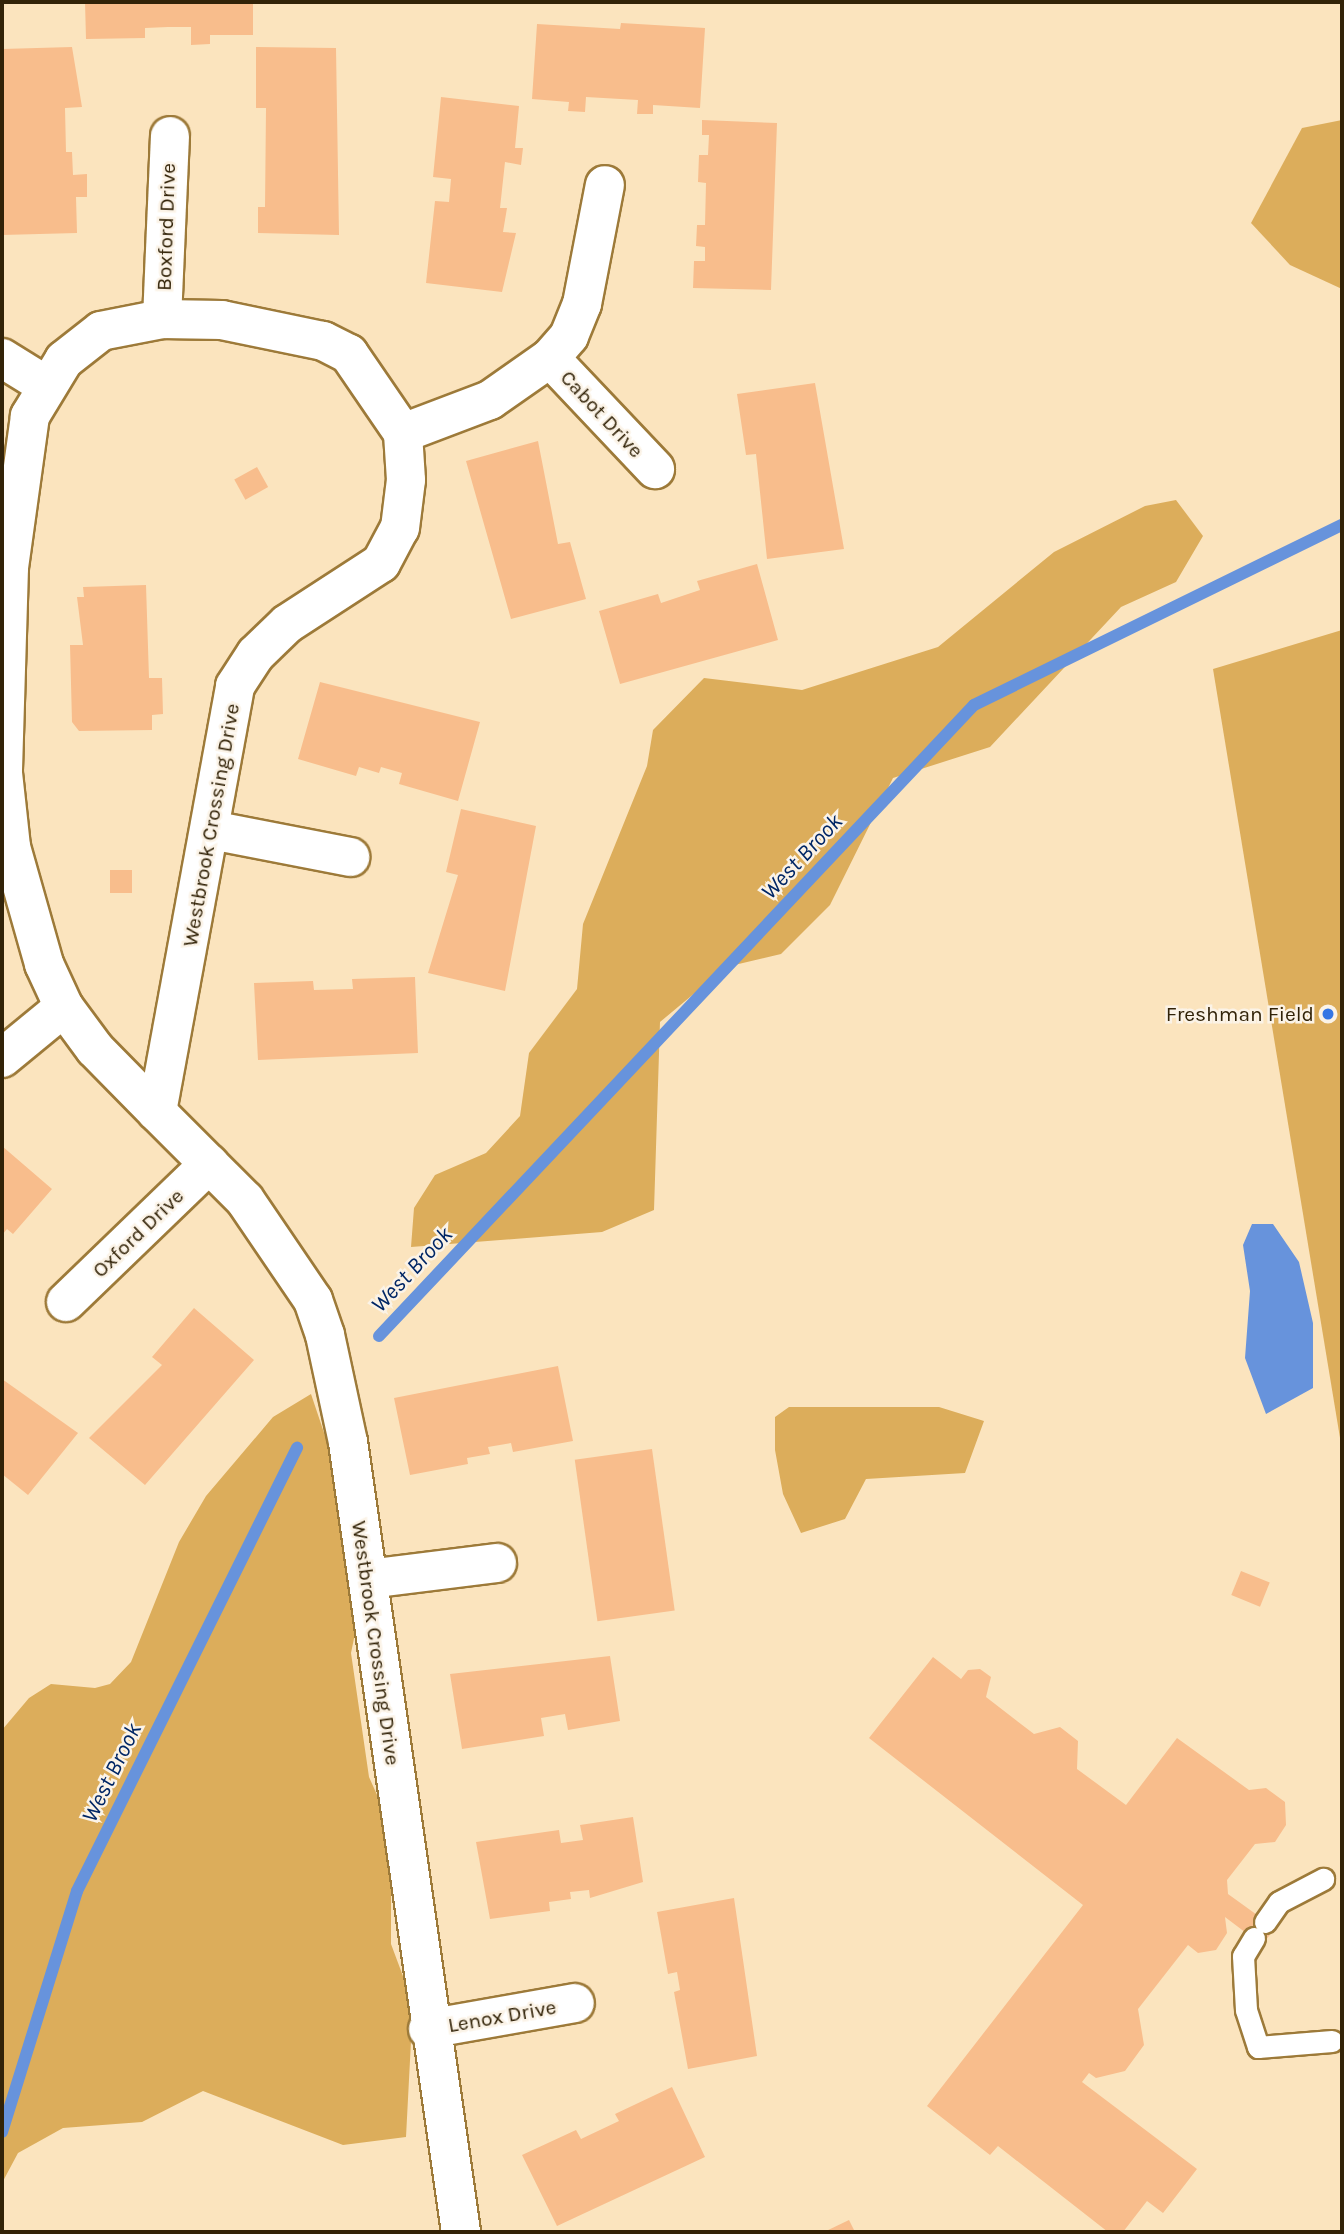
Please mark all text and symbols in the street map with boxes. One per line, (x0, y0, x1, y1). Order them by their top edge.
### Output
street label: Boxford Drive (151, 163, 181, 291)
street label: Cabot Drive (555, 365, 649, 463)
street label: Westbrook Crossing Drive (177, 701, 245, 949)
water label: West Brook (755, 808, 849, 906)
place label: Freshman Field (1166, 1001, 1314, 1027)
marker: Freshman Field (1320, 1006, 1336, 1022)
street label: Oxford Drive (87, 1183, 189, 1283)
water label: West Brook (365, 1221, 459, 1319)
street label: Westbrook Crossing Drive (346, 1519, 406, 1767)
water label: West Brook (76, 1719, 148, 1827)
street label: Lenox Drive (446, 1994, 558, 2038)

